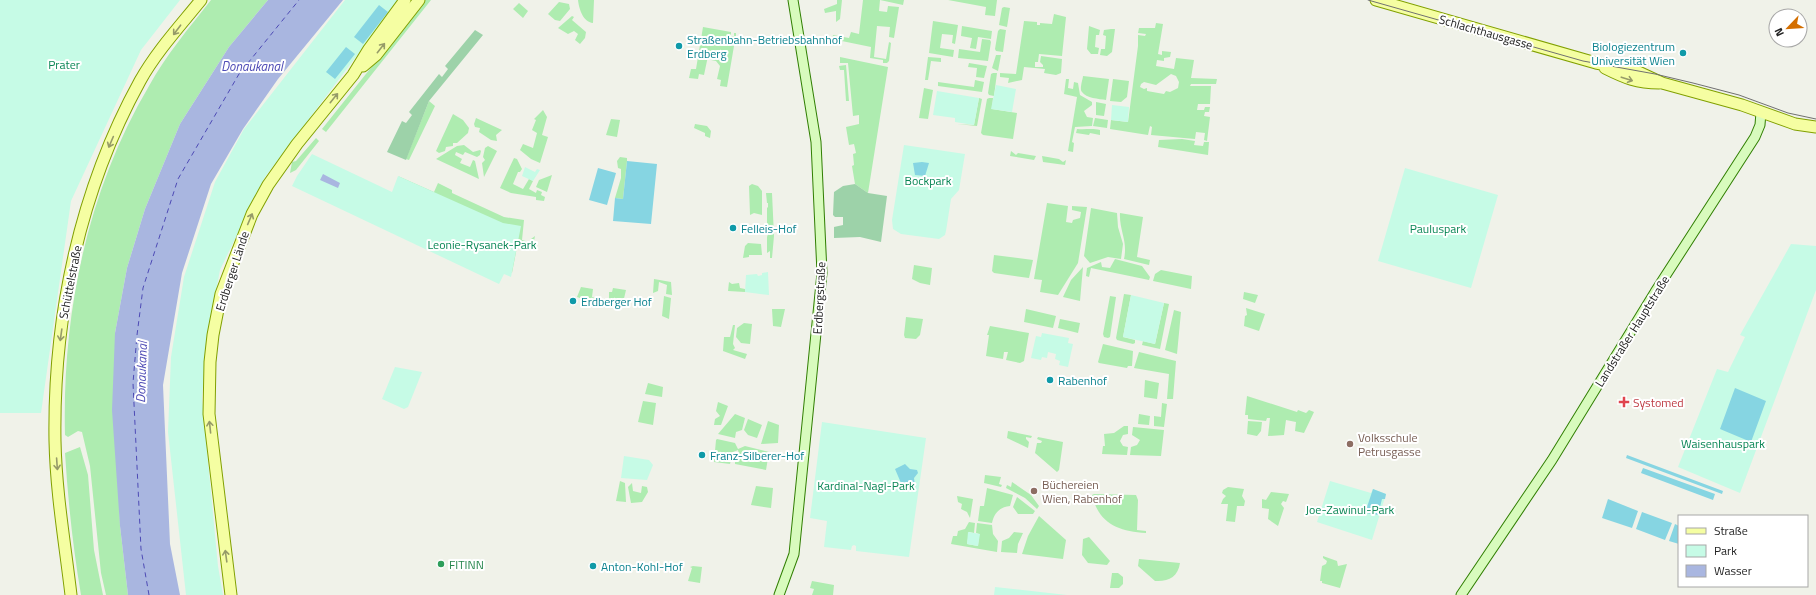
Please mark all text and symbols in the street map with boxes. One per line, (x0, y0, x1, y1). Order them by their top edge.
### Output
north arrow (1768, 8, 1808, 48)
street label: Schlachthausgasse (1437, 10, 1535, 54)
one-way arrow (172, 25, 181, 36)
text: N (1770, 25, 1788, 39)
place label: Straßenbahn-Betriebsbahnhof Erdberg (687, 30, 842, 63)
place label: Biologiezentrum Universität Wien (1591, 37, 1675, 70)
marker: Straßenbahn-Betriebsbahnhof Erdberg (674, 41, 684, 51)
one-way arrow (377, 42, 385, 53)
marker: Biologiezentrum Universität Wien (1678, 48, 1688, 58)
park label: Prater (48, 55, 80, 74)
water label: Donaukanal (221, 56, 285, 76)
one-way arrow (1621, 76, 1634, 83)
one-way arrow (329, 93, 338, 104)
one-way arrow (106, 135, 114, 147)
park label: Bockpark (905, 171, 952, 190)
one-way arrow (247, 213, 254, 225)
place label: Felleis-Hof (741, 219, 796, 238)
park label: Pauluspark (1410, 219, 1466, 238)
marker: Felleis-Hof (728, 223, 738, 233)
street label: Erdberger Lände (210, 229, 254, 313)
park label: Leonie-Rysanek-Park (427, 235, 537, 254)
street label: Schüttelstraße (54, 244, 86, 320)
street label: Erdbergstraße (808, 261, 830, 335)
street label: Landstraßer Hauptstraße (1590, 272, 1674, 390)
place label: Erdberger Hof (581, 292, 652, 311)
marker: Erdberger Hof (568, 296, 578, 306)
one-way arrow (57, 328, 65, 341)
water label: Donaukanal (130, 339, 152, 403)
place label: Rabenhof (1058, 371, 1107, 390)
marker: Rabenhof (1045, 375, 1055, 385)
place label: Systomed (1633, 393, 1684, 412)
marker: Systomed (1618, 396, 1630, 408)
one-way arrow (207, 421, 214, 434)
place label: Volksschule Petrusgasse (1358, 428, 1421, 461)
park label: Waisenhauspark (1681, 434, 1765, 453)
marker: Volksschule Petrusgasse (1345, 439, 1355, 449)
place label: Franz-Silberer-Hof (710, 446, 804, 465)
marker: Franz-Silberer-Hof (697, 450, 707, 460)
one-way arrow (53, 457, 60, 470)
place label: Büchereien Wien, Rabenhof (1042, 475, 1122, 508)
park label: Kardinal-Nagl-Park (817, 476, 915, 495)
marker: Büchereien Wien, Rabenhof (1029, 486, 1039, 496)
park label: Joe-Zawinul-Park (1306, 500, 1395, 519)
legend (1678, 515, 1808, 587)
text: Straße (1714, 521, 1748, 540)
text: Park (1714, 541, 1737, 560)
one-way arrow (222, 550, 229, 563)
place label: FITINN (449, 555, 484, 574)
place label: Anton-Kohl-Hof (601, 557, 683, 576)
marker: FITINN (436, 559, 446, 569)
marker: Anton-Kohl-Hof (588, 561, 598, 571)
text: Wasser (1714, 561, 1752, 580)

